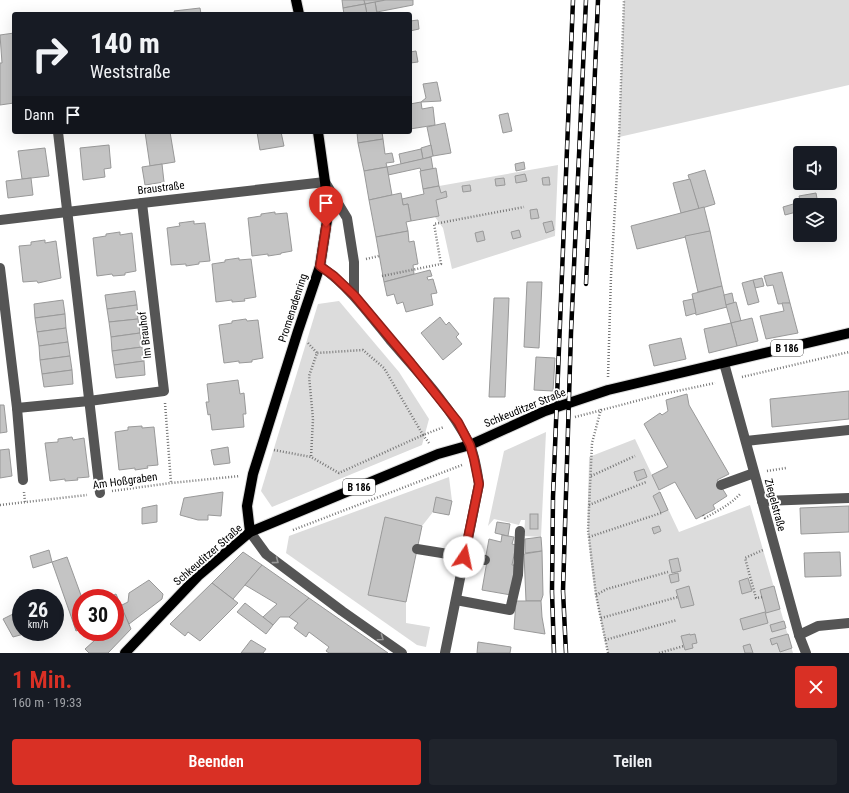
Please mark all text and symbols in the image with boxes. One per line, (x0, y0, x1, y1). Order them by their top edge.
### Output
text: 140 m (90, 27, 160, 60)
icon: right (24, 28, 76, 80)
text: Weststraße (90, 61, 171, 82)
icon: arrive (62, 104, 84, 126)
text: Dann (24, 106, 54, 124)
map controls (793, 146, 837, 242)
button: sound (793, 146, 837, 190)
street label: Braustraße (137, 179, 185, 197)
pin (309, 186, 343, 227)
icon: arrive (315, 192, 337, 214)
button: layers (793, 198, 837, 242)
street label: Promenadenring (276, 272, 310, 344)
street label: Im Brauhof (136, 310, 154, 359)
road number: B 186 (771, 340, 803, 356)
street label: Schkeuditzer Straße (482, 386, 568, 430)
street label: Am Hoßgraben (92, 470, 158, 492)
street label: Ziegelstraße (762, 477, 788, 533)
road number: B 186 (343, 479, 375, 495)
street label: Schkeuditzer Straße (171, 522, 245, 588)
position arrow (443, 536, 485, 578)
one-way arrow (271, 557, 278, 564)
speed limit sign: 30 (72, 589, 124, 641)
text: 26 (28, 598, 48, 622)
text: km/h (28, 619, 48, 630)
one-way arrow (376, 633, 383, 640)
text: 1 Min. (12, 666, 72, 694)
button: close (795, 666, 837, 708)
text: 160 m · 19:33 (12, 695, 82, 710)
button: Beenden (12, 739, 421, 785)
button: Teilen (429, 739, 837, 785)

